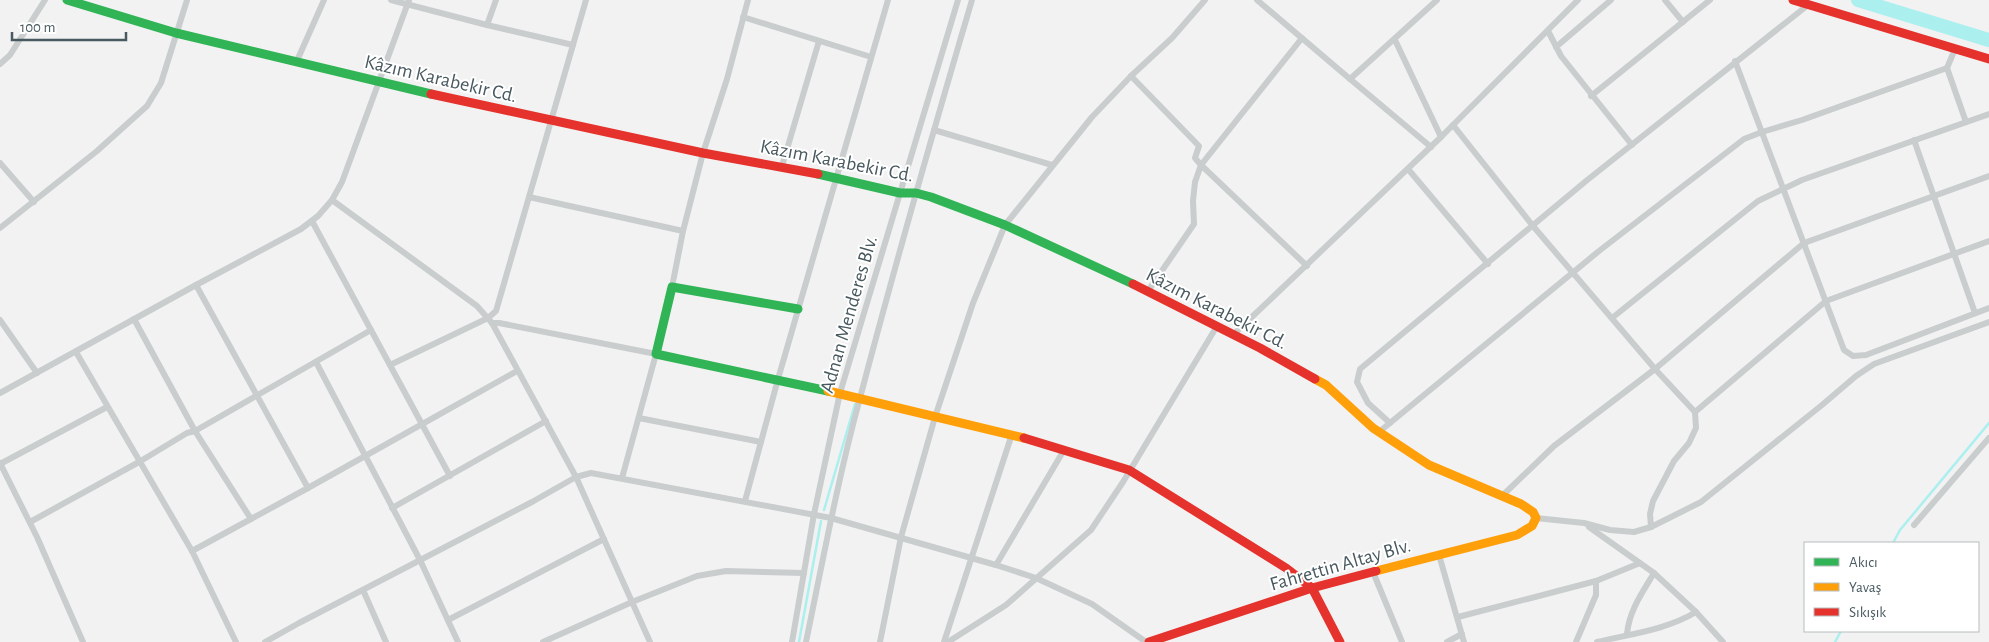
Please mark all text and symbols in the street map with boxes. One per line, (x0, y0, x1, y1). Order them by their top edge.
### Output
scale bar (12, 10, 126, 42)
text: 100 m (20, 20, 55, 35)
street label: Kâzım Karabekir Cd. (363, 52, 519, 106)
street label: Kâzım Karabekir Cd. (758, 136, 915, 186)
street label: Adnan Menderes Blv. (817, 233, 881, 395)
street label: Kâzım Karabekir Cd. (1143, 265, 1291, 353)
street label: Fahrettin Altay Blv. (1268, 535, 1413, 595)
legend (1804, 542, 1979, 632)
text: Akıcı (1849, 555, 1878, 570)
text: Yavaş (1849, 580, 1881, 595)
text: Sıkışık (1849, 605, 1886, 620)

